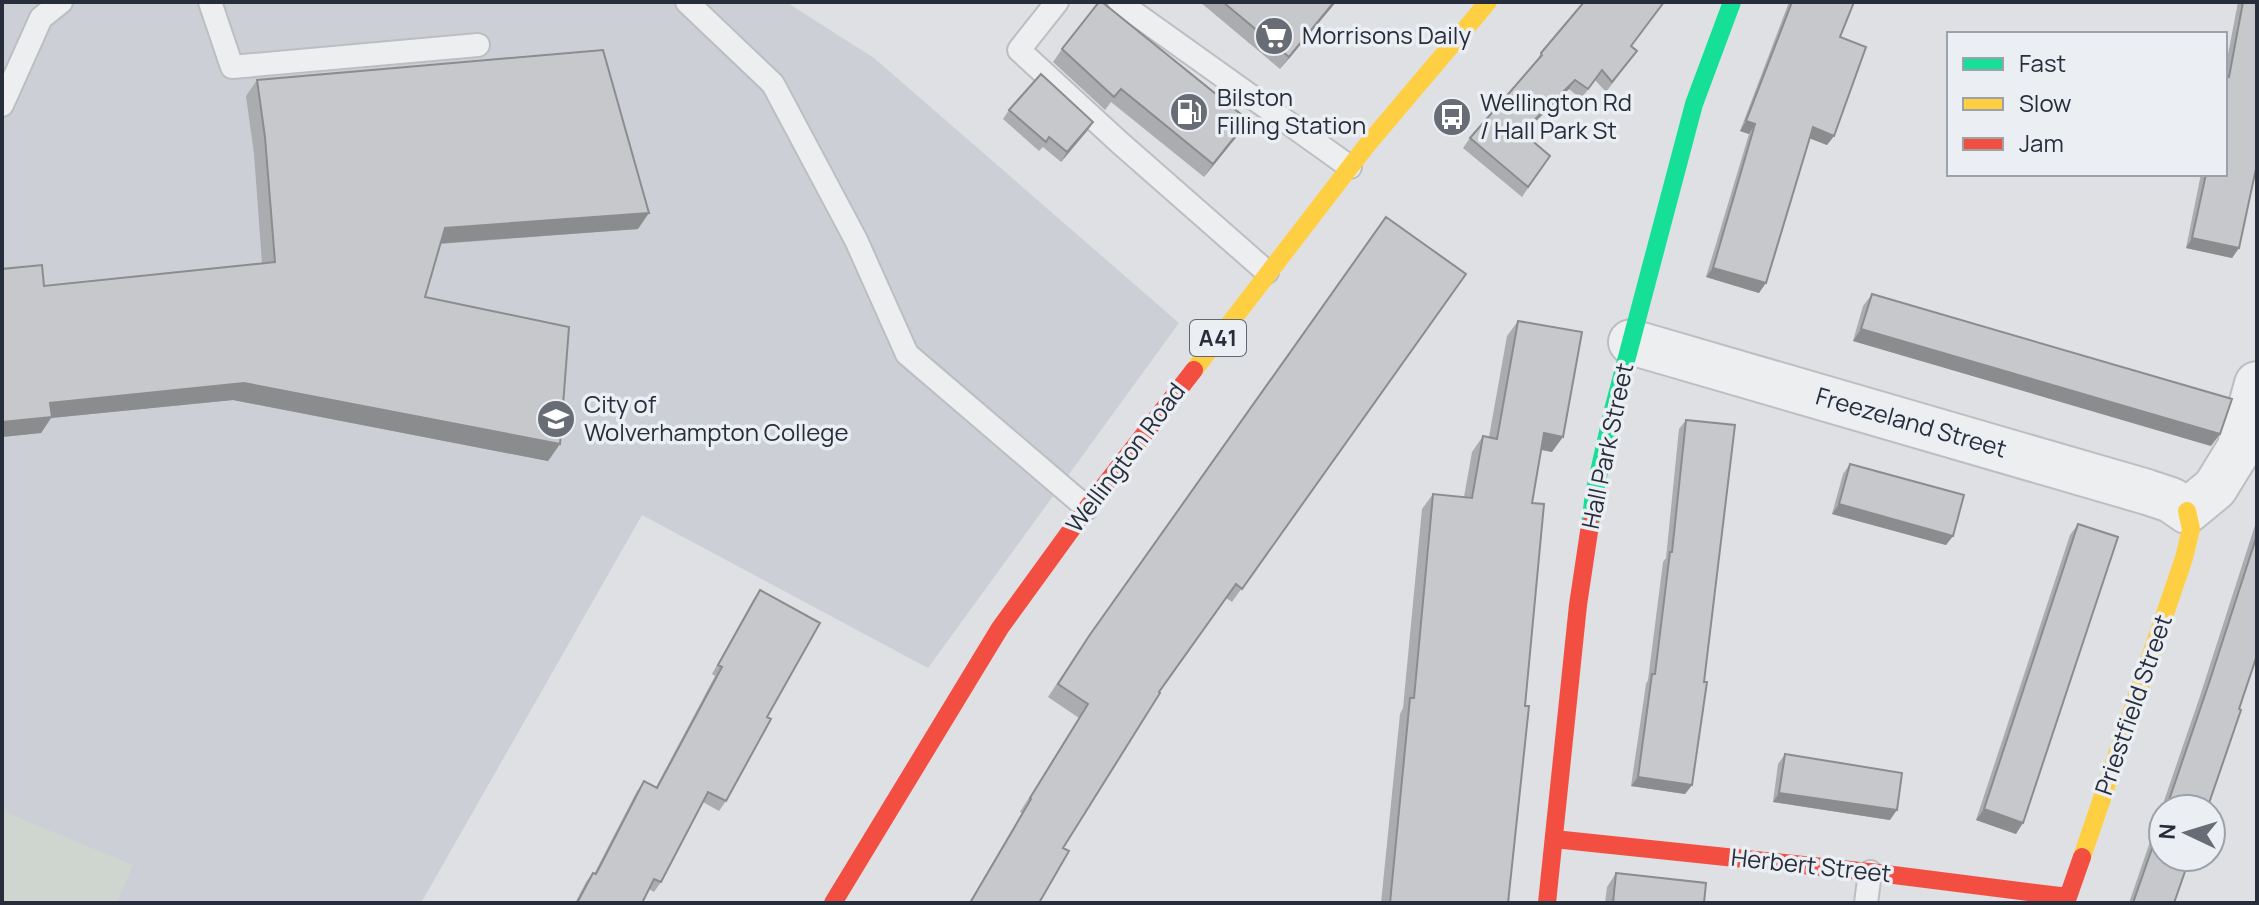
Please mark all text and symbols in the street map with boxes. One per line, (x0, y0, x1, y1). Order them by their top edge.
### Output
supermarket icon: Morrisons Daily (1253, 15, 1295, 57)
place label: Morrisons Daily (1302, 18, 1471, 51)
legend (1947, 32, 2227, 176)
text: Fast (2019, 46, 2066, 79)
place label: Bilston Filling Station (1217, 80, 1366, 141)
place label: Wellington Rd / Hall Park St (1480, 85, 1632, 146)
text: Slow (2019, 86, 2072, 119)
fuel station icon: Bilston Filling Station (1168, 91, 1210, 133)
bus stop icon: Wellington Rd / Hall Park St (1431, 96, 1473, 138)
text: Jam (2019, 126, 2064, 159)
road number: A41 (1190, 320, 1246, 356)
street label: Hall Park Street (1573, 360, 1640, 532)
street label: Wellington Road (1058, 375, 1192, 539)
street label: Freezeland Street (1812, 379, 2011, 465)
place label: City of Wolverhampton College (584, 387, 849, 448)
school or university icon: City of Wolverhampton College (535, 398, 577, 440)
street label: Priestfield Street (2086, 610, 2179, 799)
north arrow (2147, 793, 2227, 873)
text: N (2152, 823, 2183, 841)
street label: Herbert Street (1729, 840, 1893, 889)

